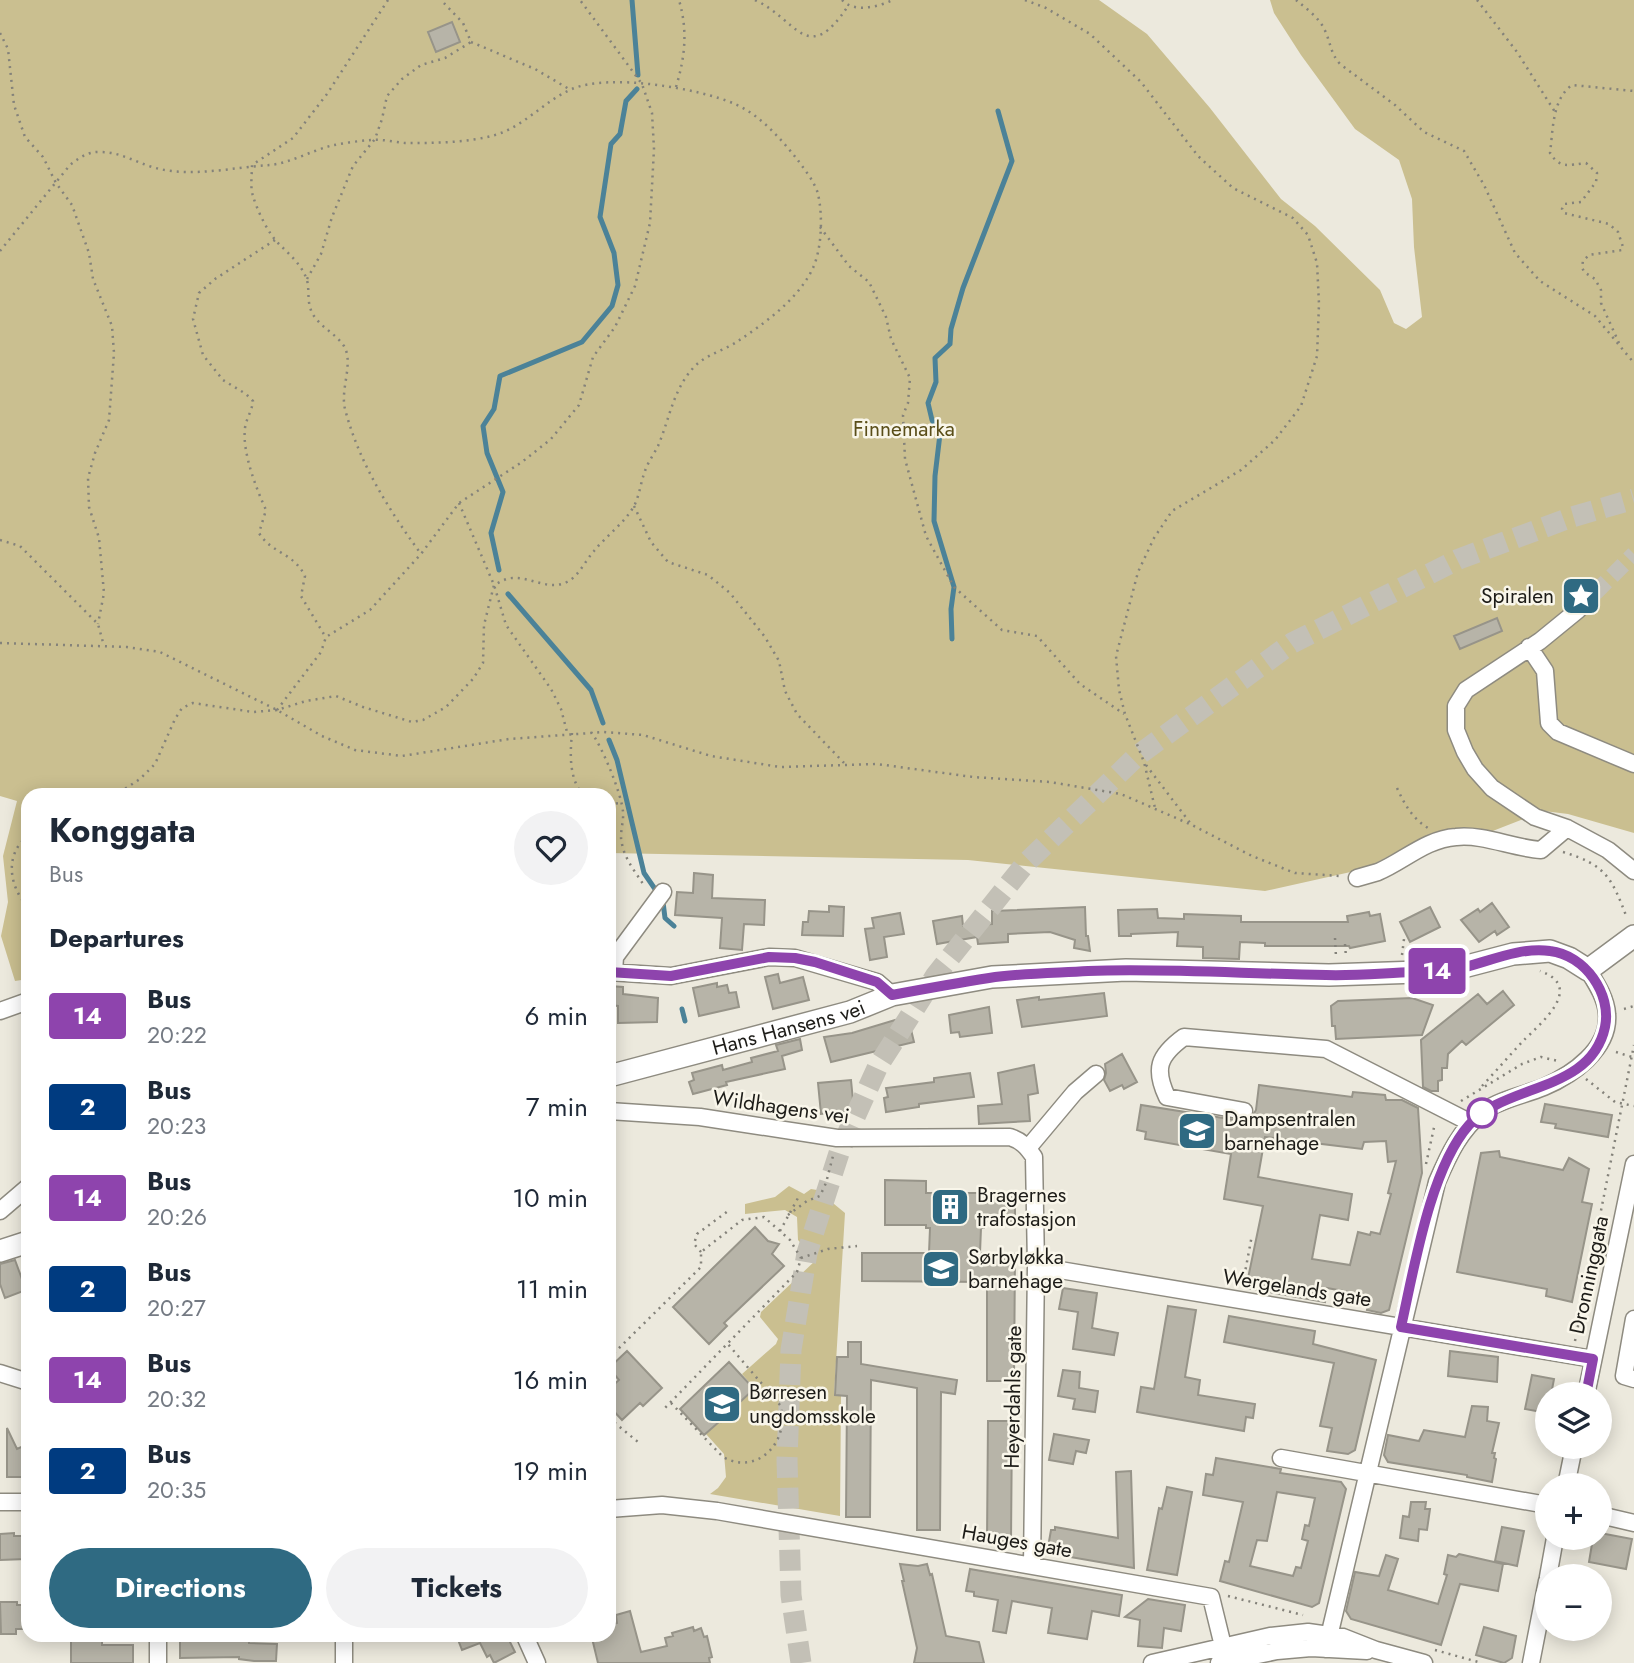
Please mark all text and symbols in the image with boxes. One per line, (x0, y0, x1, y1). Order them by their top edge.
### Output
park label: Finnemarka (853, 414, 955, 444)
place icon: Spiralen (1560, 575, 1602, 617)
place label: Spiralen (1481, 581, 1554, 611)
text: Konggata (49, 807, 196, 854)
button: heart (514, 811, 588, 885)
text: Bus (49, 857, 83, 891)
text: Departures (49, 919, 184, 957)
line badge: 14 (1406, 948, 1468, 994)
text: 14 (1423, 953, 1451, 988)
text: Bus (147, 980, 191, 1018)
street label: Hans Hansens vei (709, 992, 870, 1063)
text: 6 min (525, 997, 588, 1035)
text: 14 (73, 998, 102, 1033)
text: 20:22 (147, 1018, 207, 1052)
text: Bus (147, 1071, 191, 1109)
street label: Wildhagens vei (711, 1083, 851, 1131)
text: 7 min (526, 1088, 588, 1126)
text: 2 (80, 1089, 95, 1124)
unlabelled marker (1467, 1098, 1497, 1128)
place label: Dampsentralen barnehage (1224, 1104, 1356, 1158)
text: 20:23 (147, 1109, 206, 1143)
school or university icon: Dampsentralen barnehage (1176, 1110, 1218, 1152)
text: Bus (147, 1162, 191, 1200)
text: 10 min (512, 1179, 588, 1217)
text: 14 (73, 1180, 102, 1215)
place label: Bragernes trafostasjon (977, 1180, 1077, 1234)
building icon: Bragernes trafostasjon (929, 1186, 971, 1228)
text: 20:26 (147, 1200, 207, 1234)
street label: Dronninggata (1562, 1213, 1616, 1337)
place label: Sørbyløkka barnehage (968, 1242, 1064, 1296)
school or university icon: Sørbyløkka barnehage (920, 1248, 962, 1290)
text: Bus (147, 1253, 191, 1291)
street label: Wergelands gate (1220, 1261, 1374, 1315)
text: 11 min (516, 1270, 588, 1308)
text: 2 (80, 1271, 95, 1306)
text: 20:27 (147, 1291, 206, 1325)
street label: Heyerdahls gate (997, 1325, 1029, 1469)
text: Bus (147, 1344, 191, 1382)
text: 16 min (513, 1361, 588, 1399)
text: 14 (73, 1362, 102, 1397)
place label: Børresen ungdomsskole (749, 1377, 876, 1431)
text: 20:32 (147, 1382, 206, 1416)
map controls (1535, 1382, 1612, 1641)
button: layers (1535, 1382, 1612, 1459)
school or university icon: Børresen ungdomsskole (701, 1383, 743, 1425)
text: Bus (147, 1435, 191, 1473)
text: 19 min (513, 1452, 588, 1490)
text: 2 (80, 1453, 95, 1488)
text: 20:35 (147, 1473, 206, 1507)
button: + (1535, 1473, 1612, 1550)
street label: Hauges gate (959, 1517, 1075, 1565)
button: Directions (49, 1548, 312, 1628)
button: Tickets (326, 1548, 588, 1628)
button: − (1535, 1564, 1612, 1641)

